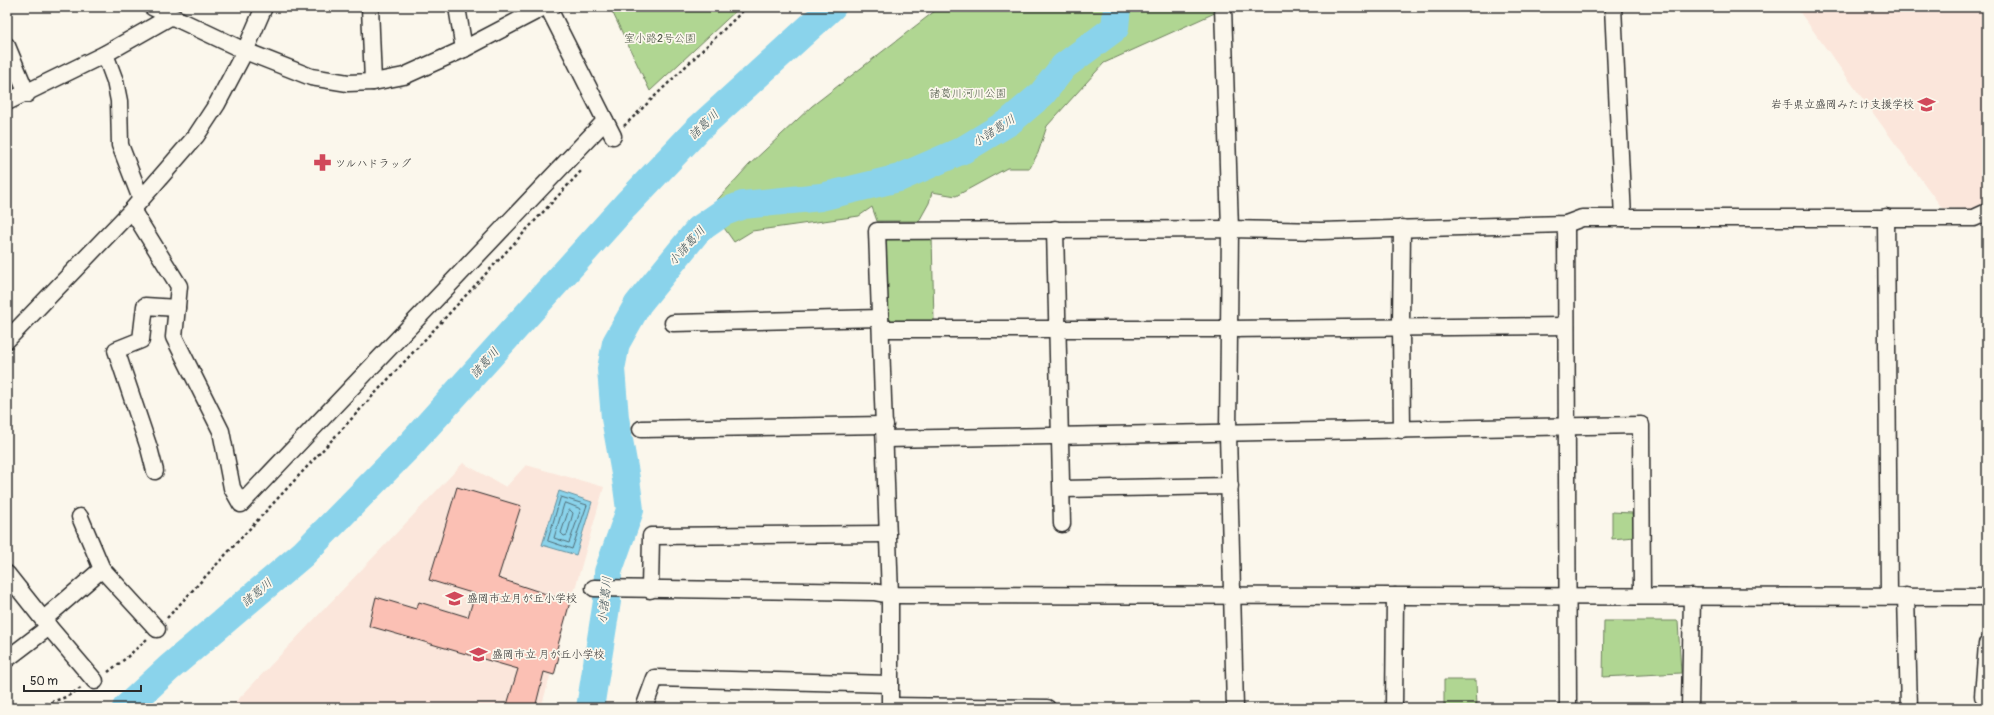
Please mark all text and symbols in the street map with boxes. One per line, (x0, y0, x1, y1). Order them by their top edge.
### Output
park label: 室小路2号公園 (624, 32, 696, 45)
park label: 諸葛川河川公園 (930, 87, 1007, 100)
school or university icon: 岩手県立盛岡みたけ支援学校 (1917, 94, 1937, 114)
place label: 岩手県立盛岡みたけ支援学校 (1771, 98, 1914, 111)
water label: 諸葛川 (686, 107, 722, 143)
water label: 小諸葛川 (970, 112, 1018, 150)
pharmacy icon: ツルハドラッグ (312, 153, 332, 173)
place label: ツルハドラッグ (335, 157, 412, 170)
water label: 小諸葛川 (665, 223, 709, 269)
water label: 諸葛川 (467, 345, 503, 381)
water label: 小諸葛川 (595, 575, 615, 625)
water label: 諸葛川 (238, 576, 276, 610)
school or university icon: 盛岡市立月が丘小学校 (444, 588, 464, 608)
place label: 盛岡市立月が丘小学校 (467, 592, 577, 605)
school or university icon: 盛岡市立 月が丘小学校 (469, 644, 489, 664)
place label: 盛岡市立 月が丘小学校 (492, 648, 604, 661)
scale bar (24, 667, 141, 693)
text: 50 m (30, 674, 58, 689)

